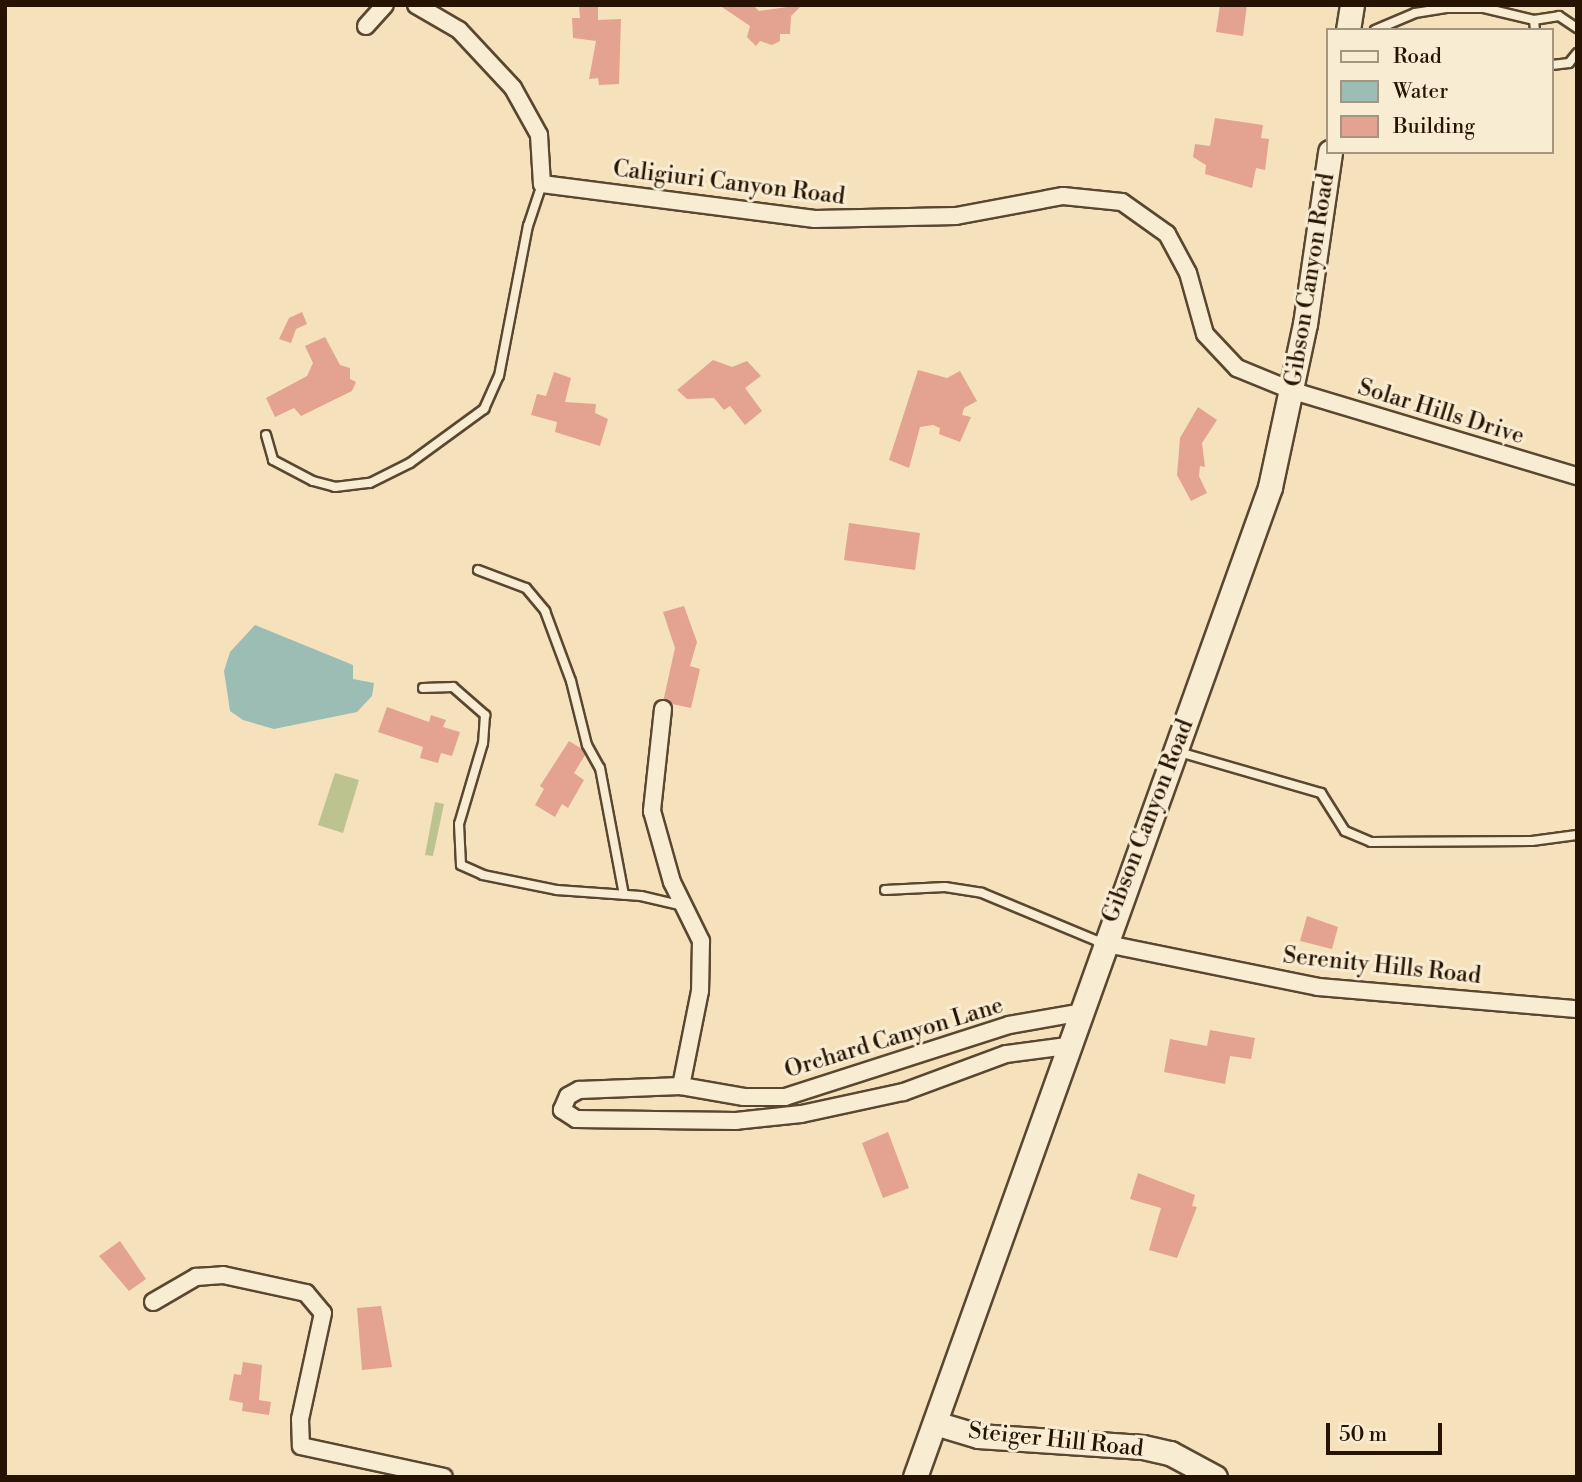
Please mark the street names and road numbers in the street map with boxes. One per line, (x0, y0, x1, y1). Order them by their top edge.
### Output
street label: Caligiuri Canyon Road (611, 155, 847, 211)
street label: Gibson Canyon Road (1280, 171, 1340, 389)
street label: Solar Hills Drive (1355, 374, 1527, 450)
street label: Gibson Canyon Road (1097, 715, 1199, 927)
street label: Serenity Hills Road (1282, 942, 1482, 990)
street label: Orchard Canyon Lane (781, 992, 1007, 1084)
street label: Steiger Hill Road (967, 1417, 1145, 1463)

